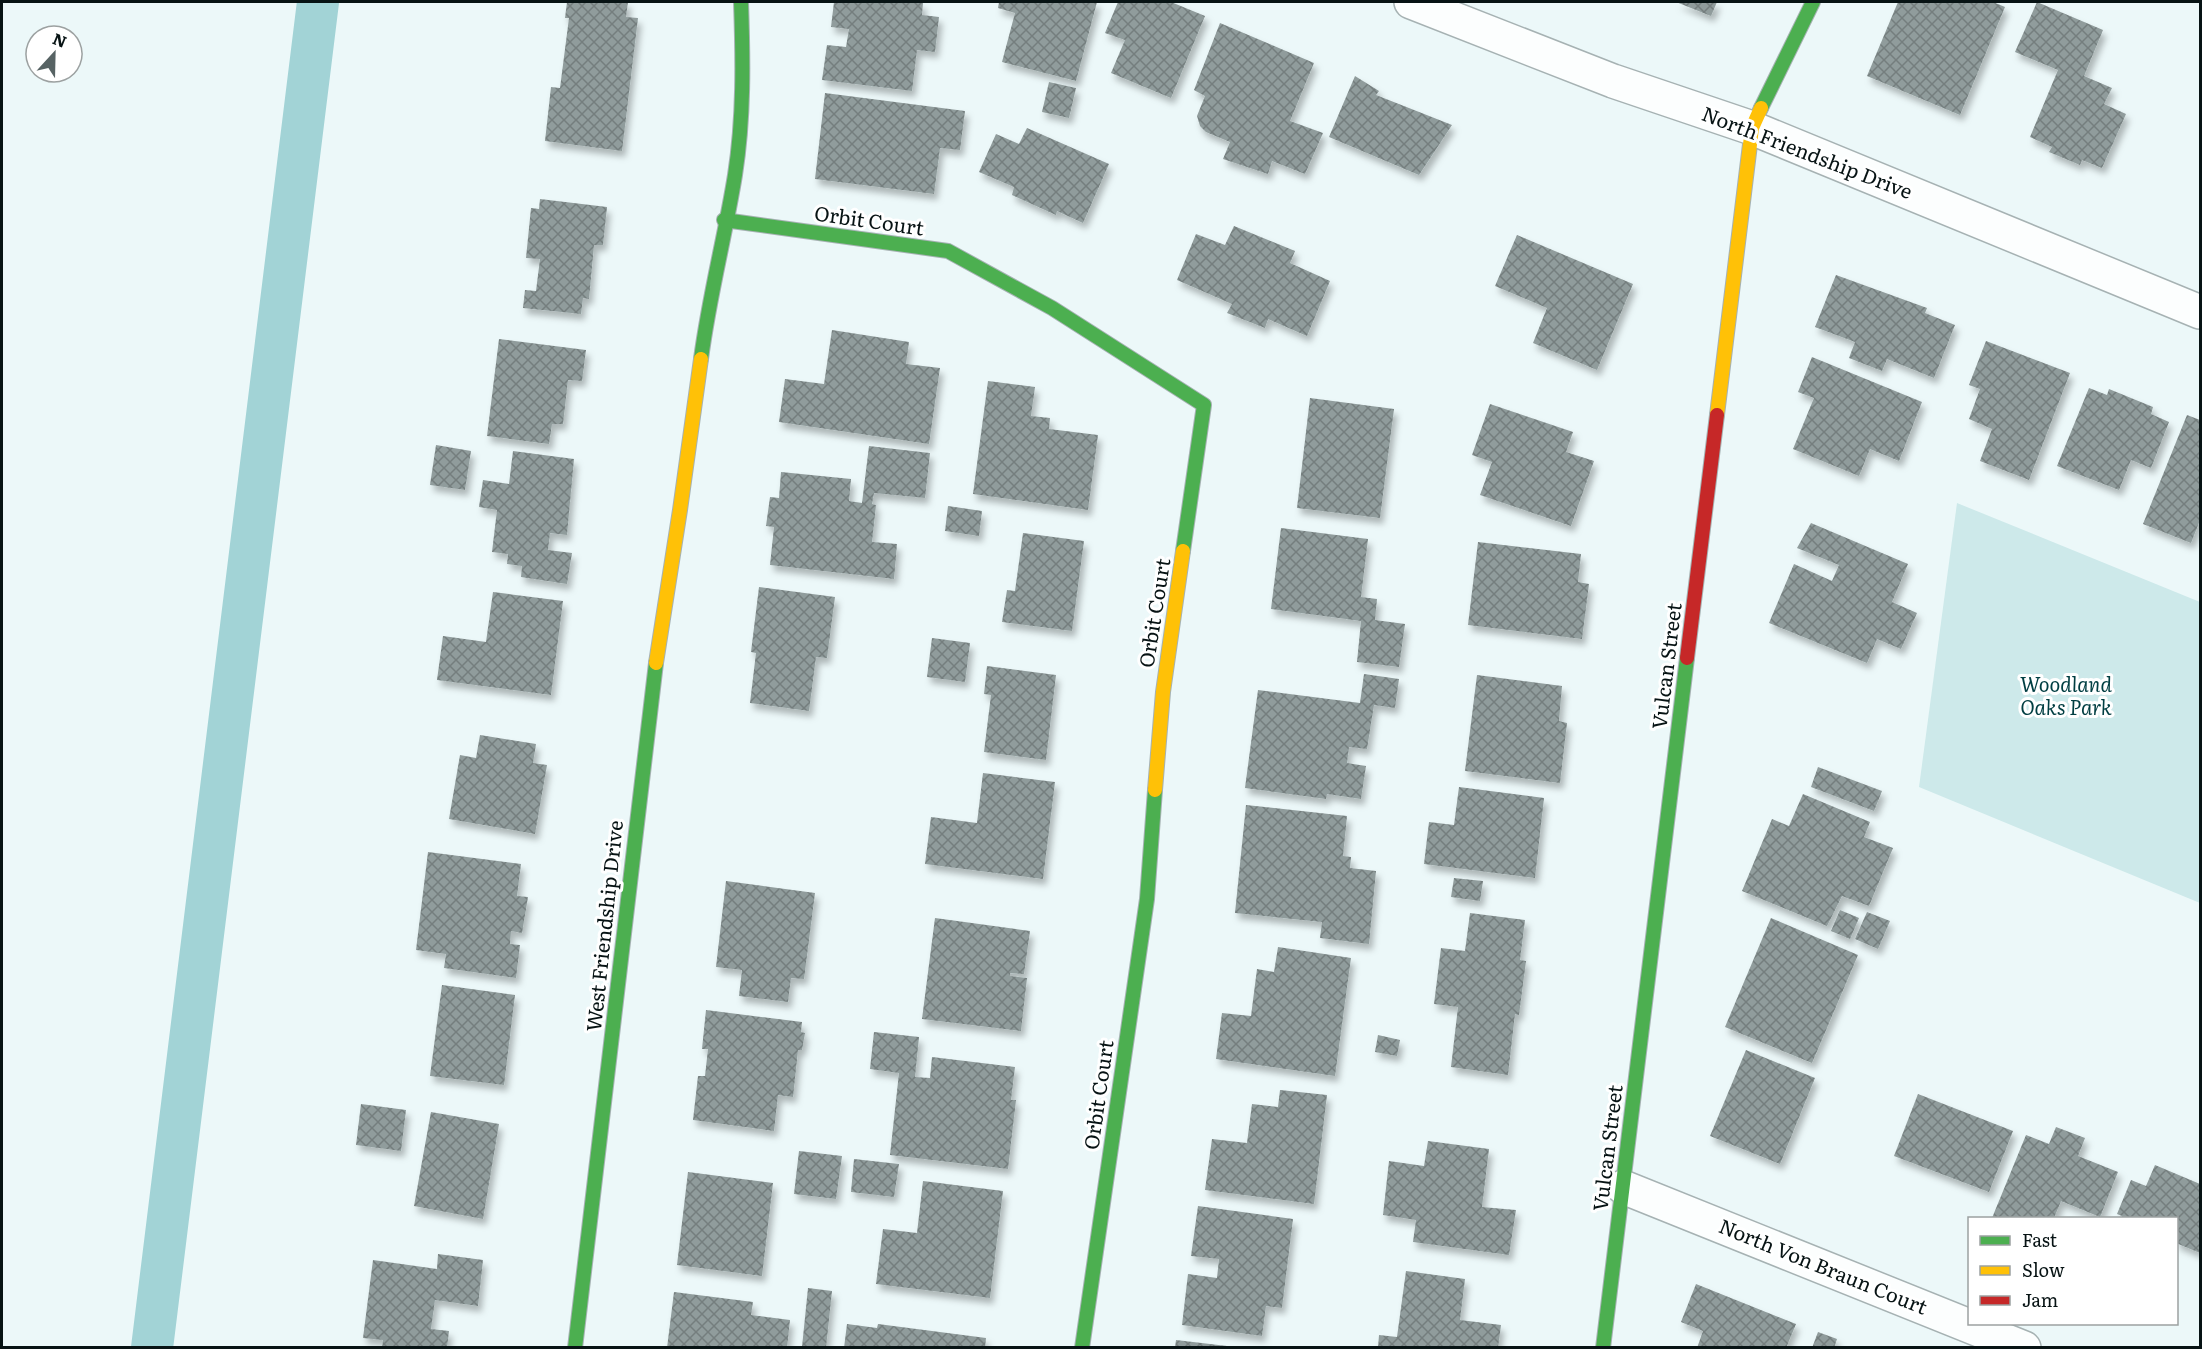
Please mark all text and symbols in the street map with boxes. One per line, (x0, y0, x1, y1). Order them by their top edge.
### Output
north arrow (24, 24, 84, 84)
text: N (49, 26, 71, 53)
street label: North Friendship Drive (1698, 97, 1917, 205)
street label: Orbit Court (813, 196, 926, 242)
street label: Orbit Court (1130, 556, 1176, 670)
street label: Vulcan Street (1642, 601, 1688, 731)
park label: Woodland Oaks Park (2020, 668, 2112, 721)
street label: West Friendship Drive (577, 819, 629, 1033)
street label: Orbit Court (1074, 1038, 1120, 1151)
street label: Vulcan Street (1583, 1083, 1629, 1213)
street label: North Von Braun Court (1715, 1210, 1932, 1321)
legend (1968, 1217, 2178, 1325)
text: Fast (2022, 1226, 2058, 1253)
text: Slow (2022, 1256, 2065, 1283)
text: Jam (2022, 1286, 2058, 1313)

